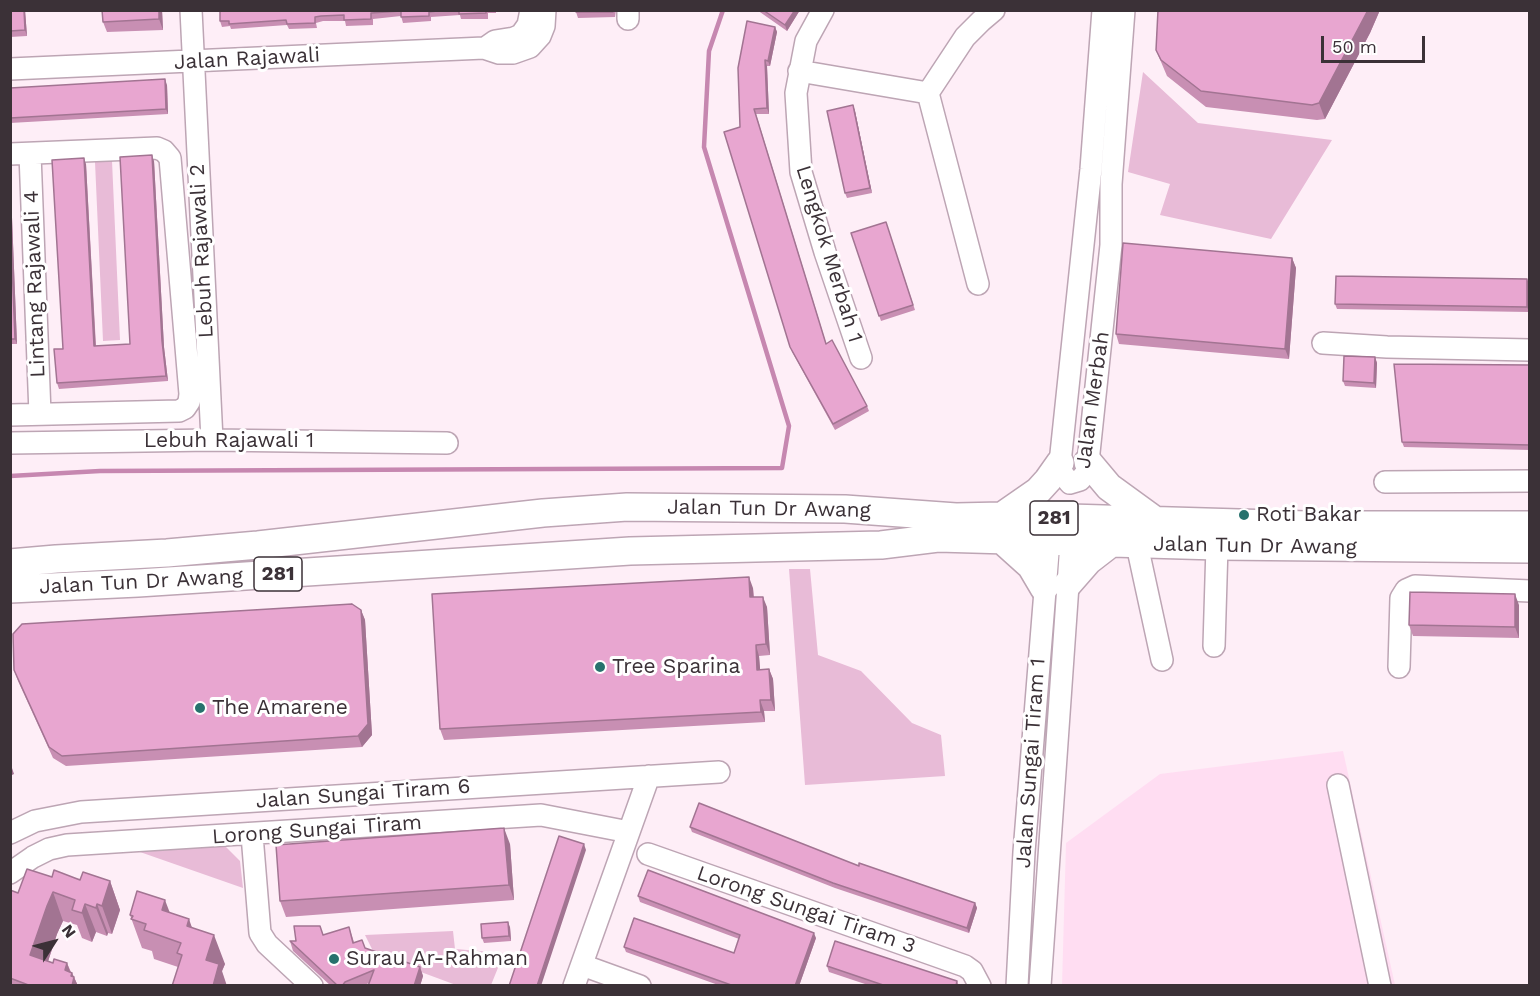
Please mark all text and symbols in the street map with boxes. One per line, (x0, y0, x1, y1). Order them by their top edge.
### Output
scale bar (1324, 24, 1428, 62)
text: 50 m (1332, 36, 1377, 57)
street label: Jalan Rajawali (173, 43, 321, 75)
street label: Lebuh Rajawali 2 (185, 163, 219, 339)
street label: Lengkok Merbah 1 (790, 163, 868, 345)
street label: Lintang Rajawali 4 (19, 190, 51, 378)
street label: Jalan Merbah (1071, 330, 1115, 470)
street label: Lebuh Rajawali 1 (144, 428, 314, 454)
street label: Jalan Tun Dr Awang (667, 495, 871, 523)
road number: 281 (1030, 501, 1078, 535)
place label: Roti Bakar (1256, 502, 1361, 528)
marker: Roti Bakar (1237, 508, 1251, 522)
street label: Jalan Tun Dr Awang (1153, 532, 1357, 560)
road number: 281 (254, 557, 302, 591)
street label: Jalan Tun Dr Awang (39, 564, 243, 600)
place label: Tree Sparina (612, 654, 740, 680)
street label: Jalan Sungai Tiram 1 (1011, 657, 1051, 869)
marker: Tree Sparina (593, 660, 607, 674)
place label: The Amarene (212, 695, 348, 721)
marker: The Amarene (193, 701, 207, 715)
street label: Jalan Sungai Tiram 6 (255, 774, 471, 814)
street label: Lorong Sungai Tiram (211, 810, 423, 850)
street label: Lorong Sungai Tiram 3 (693, 861, 919, 959)
north arrow (24, 912, 84, 972)
text: N (58, 921, 80, 942)
place label: Surau Ar-Rahman (346, 946, 528, 972)
marker: Surau Ar-Rahman (327, 952, 341, 966)

